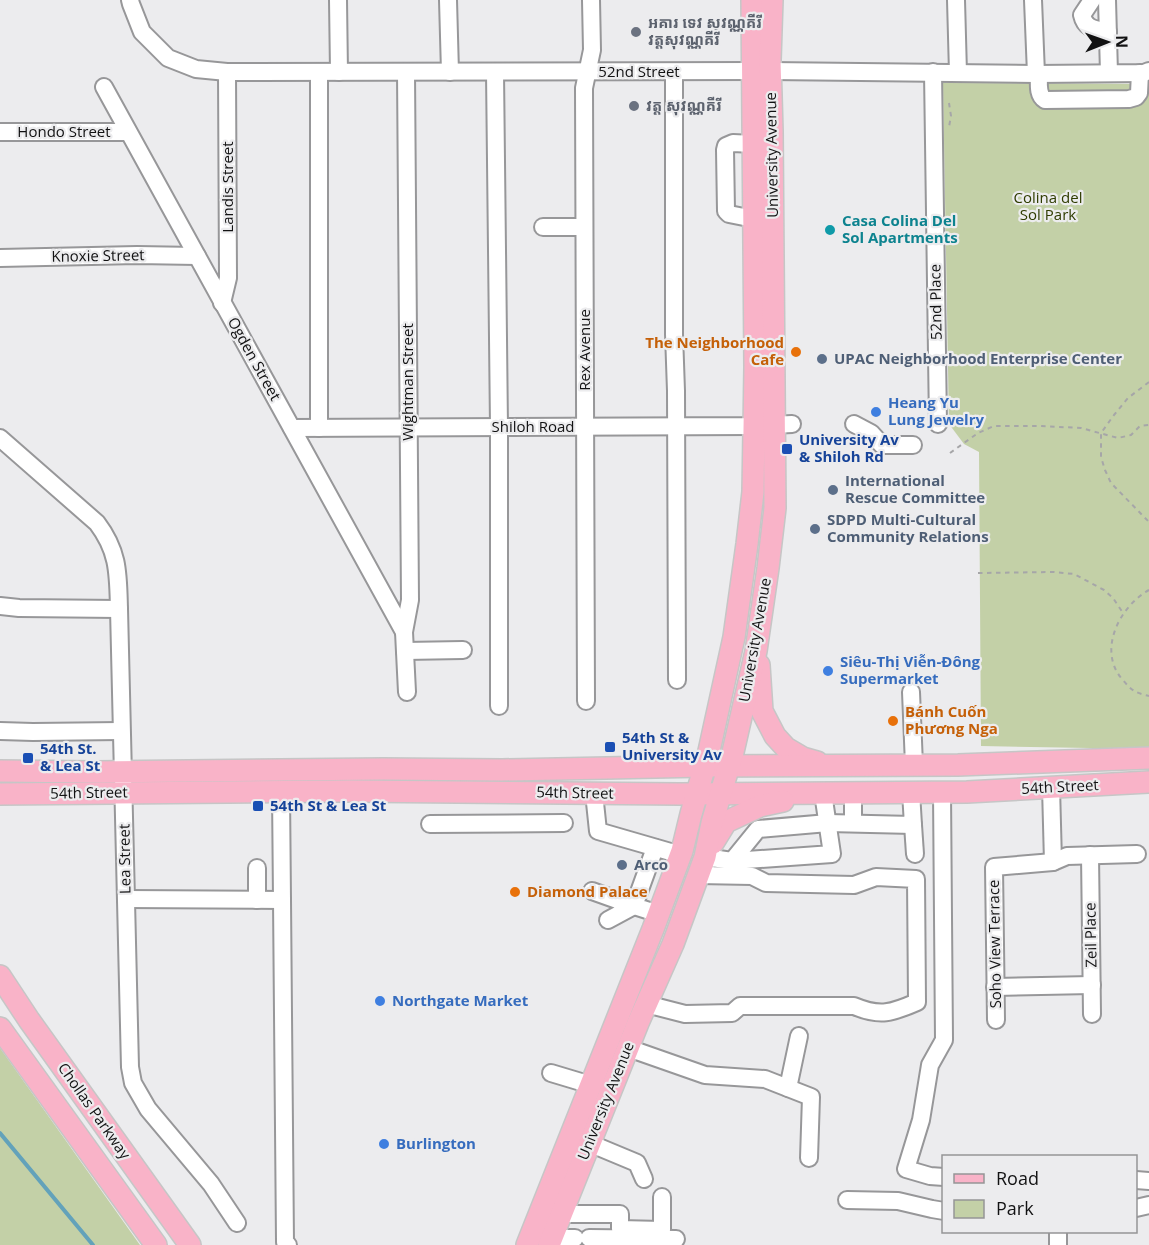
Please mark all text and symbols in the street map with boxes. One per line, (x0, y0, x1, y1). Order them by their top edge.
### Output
place label: អគារ ទេវ សុវណ្ណគីរី វត្តសុវណ្ណគីរី (648, 12, 762, 50)
north arrow (1077, 12, 1137, 72)
marker: អគារ ទេវ សុវណ្ណគីរី វត្តសុវណ្ណគីរី (629, 25, 643, 39)
text: N (1111, 35, 1133, 48)
street label: 52nd Street (598, 61, 680, 81)
street label: University Avenue (760, 92, 782, 218)
place label: វត្ត សុវណ្ណគីរី (646, 95, 722, 116)
marker: វត្ត សុវណ្ណគីរី (627, 99, 641, 113)
street label: Hondo Street (17, 121, 111, 141)
street label: Landis Street (217, 141, 237, 233)
park label: Colina del Sol Park (1014, 187, 1082, 224)
place label: Casa Colina Del Sol Apartments (842, 210, 958, 247)
marker: Casa Colina Del Sol Apartments (823, 223, 837, 237)
street label: Knoxie Street (51, 244, 145, 266)
street label: 52nd Place (924, 264, 946, 340)
street label: Rex Avenue (574, 309, 594, 391)
street label: Ogden Street (224, 313, 286, 404)
street label: Wightman Street (397, 323, 417, 441)
place label: The Neighborhood Cafe (645, 332, 784, 369)
marker: The Neighborhood Cafe (789, 345, 803, 359)
place label: UPAC Neighborhood Enterprise Center (834, 348, 1122, 368)
marker: UPAC Neighborhood Enterprise Center (815, 352, 829, 366)
place label: Heang Yu Lung Jewelry (888, 392, 984, 429)
marker: Heang Yu Lung Jewelry (869, 405, 883, 419)
street label: Shiloh Road (492, 416, 574, 436)
place label: University Av & Shiloh Rd (799, 429, 899, 466)
marker: University Av & Shiloh Rd (780, 442, 794, 456)
place label: International Rescue Committee (845, 470, 985, 507)
marker: International Rescue Committee (826, 483, 840, 497)
place label: SDPD Multi-Cultural Community Relations (827, 509, 989, 546)
marker: SDPD Multi-Cultural Community Relations (808, 522, 822, 536)
street label: University Avenue (733, 576, 775, 704)
place label: Siêu-Thị Viễn-Đông Supermarket (840, 651, 981, 688)
marker: Siêu-Thị Viễn-Đông Supermarket (821, 664, 835, 678)
place label: Bánh Cuốn Phương Nga (905, 701, 998, 738)
marker: Bánh Cuốn Phương Nga (886, 714, 900, 728)
place label: 54th St & University Av (622, 727, 722, 764)
place label: 54th St. & Lea St (40, 738, 101, 775)
marker: 54th St & University Av (603, 740, 617, 754)
marker: 54th St. & Lea St (21, 751, 35, 765)
street label: 54th Street (1021, 774, 1099, 798)
street label: 54th Street (50, 781, 128, 803)
street label: 54th Street (536, 781, 614, 803)
place label: 54th St & Lea St (270, 795, 387, 815)
marker: 54th St & Lea St (251, 799, 265, 813)
street label: Lea Street (113, 824, 135, 894)
place label: Arco (634, 854, 668, 874)
marker: Arco (615, 858, 629, 872)
street label: Soho View Terrace (983, 879, 1005, 1009)
place label: Diamond Palace (527, 881, 648, 901)
marker: Diamond Palace (508, 885, 522, 899)
street label: Zeil Place (1079, 902, 1101, 968)
place label: Northgate Market (392, 990, 529, 1010)
marker: Northgate Market (373, 994, 387, 1008)
street label: University Avenue (572, 1039, 638, 1163)
street label: Chollas Parkway (54, 1058, 136, 1163)
place label: Burlington (396, 1133, 476, 1153)
marker: Burlington (377, 1137, 391, 1151)
legend (942, 1155, 1137, 1233)
text: Road (996, 1166, 1039, 1190)
text: Park (996, 1196, 1034, 1220)

